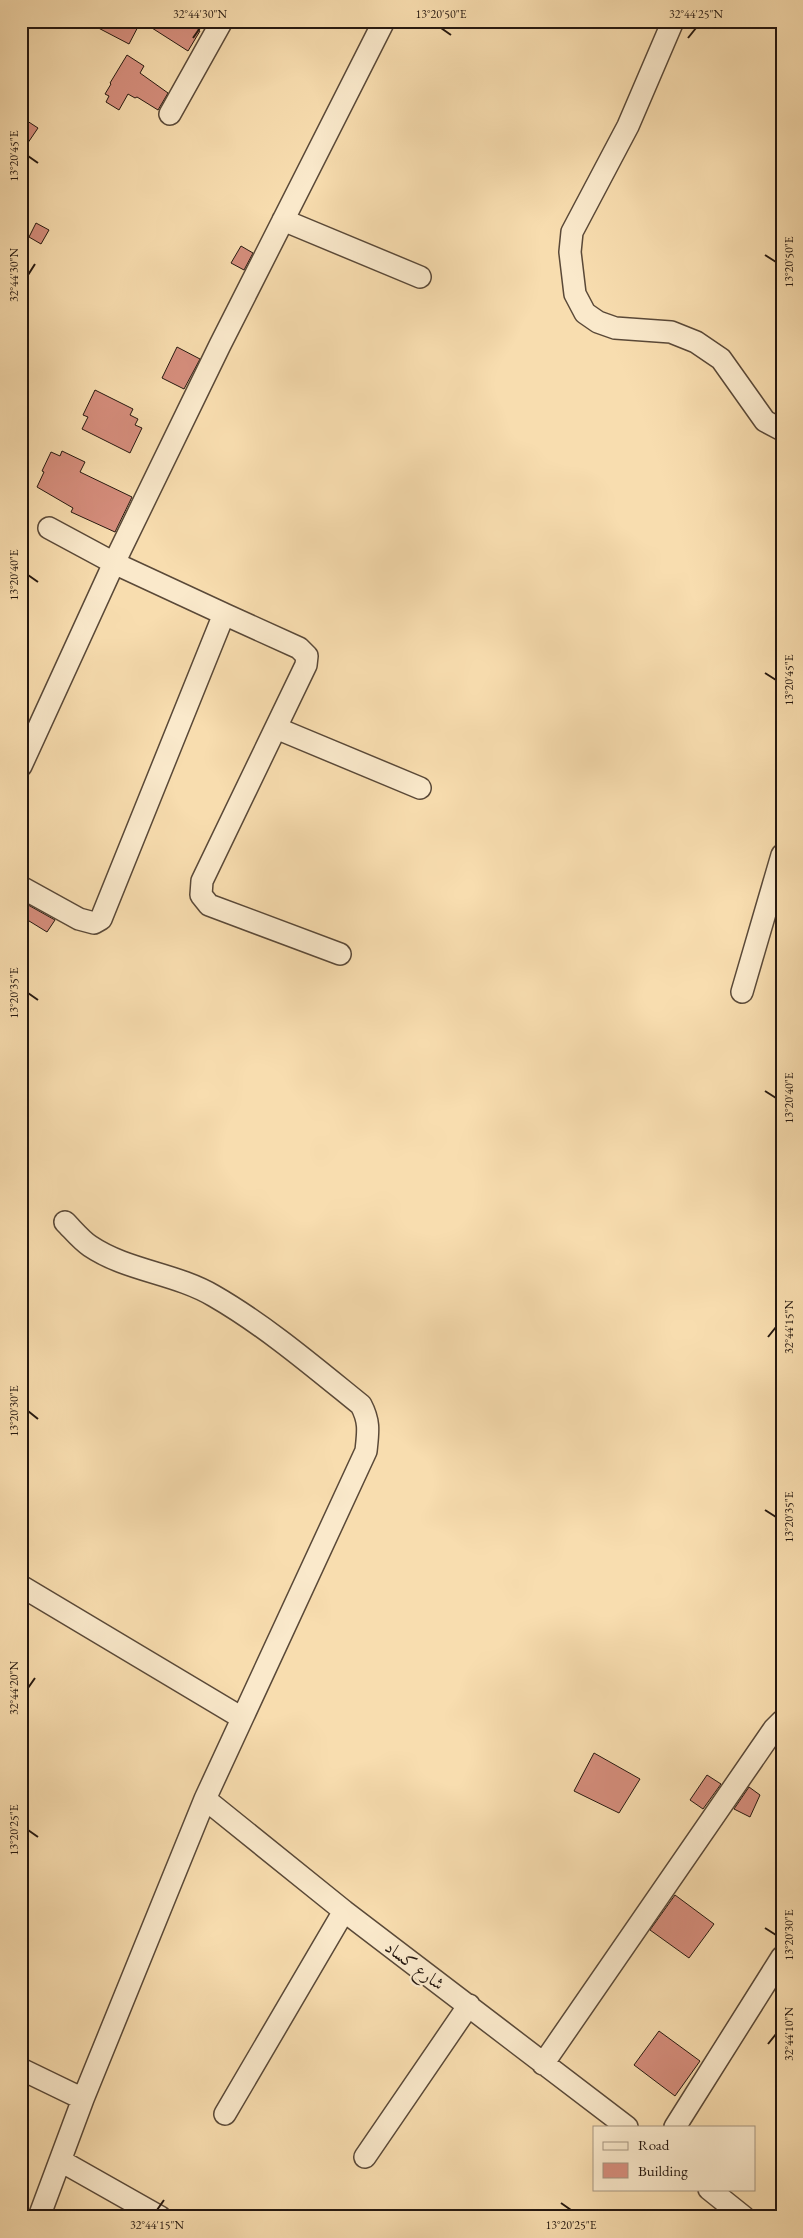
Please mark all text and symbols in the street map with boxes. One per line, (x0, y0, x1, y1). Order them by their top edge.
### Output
text: 32°44'30"N (173, 6, 227, 22)
text: 13°20'50"E (415, 6, 467, 22)
text: 32°44'25"N (669, 6, 723, 22)
text: 13°20'45"E (6, 130, 22, 182)
text: 13°20'50"E (781, 236, 797, 288)
text: 32°44'30"N (6, 248, 22, 302)
text: 13°20'40"E (6, 549, 22, 601)
text: 13°20'45"E (781, 654, 797, 706)
text: 13°20'35"E (6, 967, 22, 1019)
text: 13°20'40"E (781, 1072, 797, 1124)
text: 32°44'15"N (781, 1300, 797, 1354)
text: 13°20'30"E (6, 1385, 22, 1437)
text: 13°20'35"E (781, 1491, 797, 1543)
text: 32°44'20"N (6, 1661, 22, 1715)
text: 13°20'25"E (6, 1804, 22, 1856)
text: 13°20'30"E (781, 1909, 797, 1961)
street label: شارع كساد (378, 1935, 450, 1998)
text: 32°44'10"N (781, 2007, 797, 2061)
legend (593, 2126, 756, 2190)
text: Road (638, 2135, 670, 2154)
text: Building (638, 2161, 688, 2180)
text: 32°44'15"N (130, 2217, 184, 2233)
text: 13°20'25"E (545, 2217, 597, 2233)

